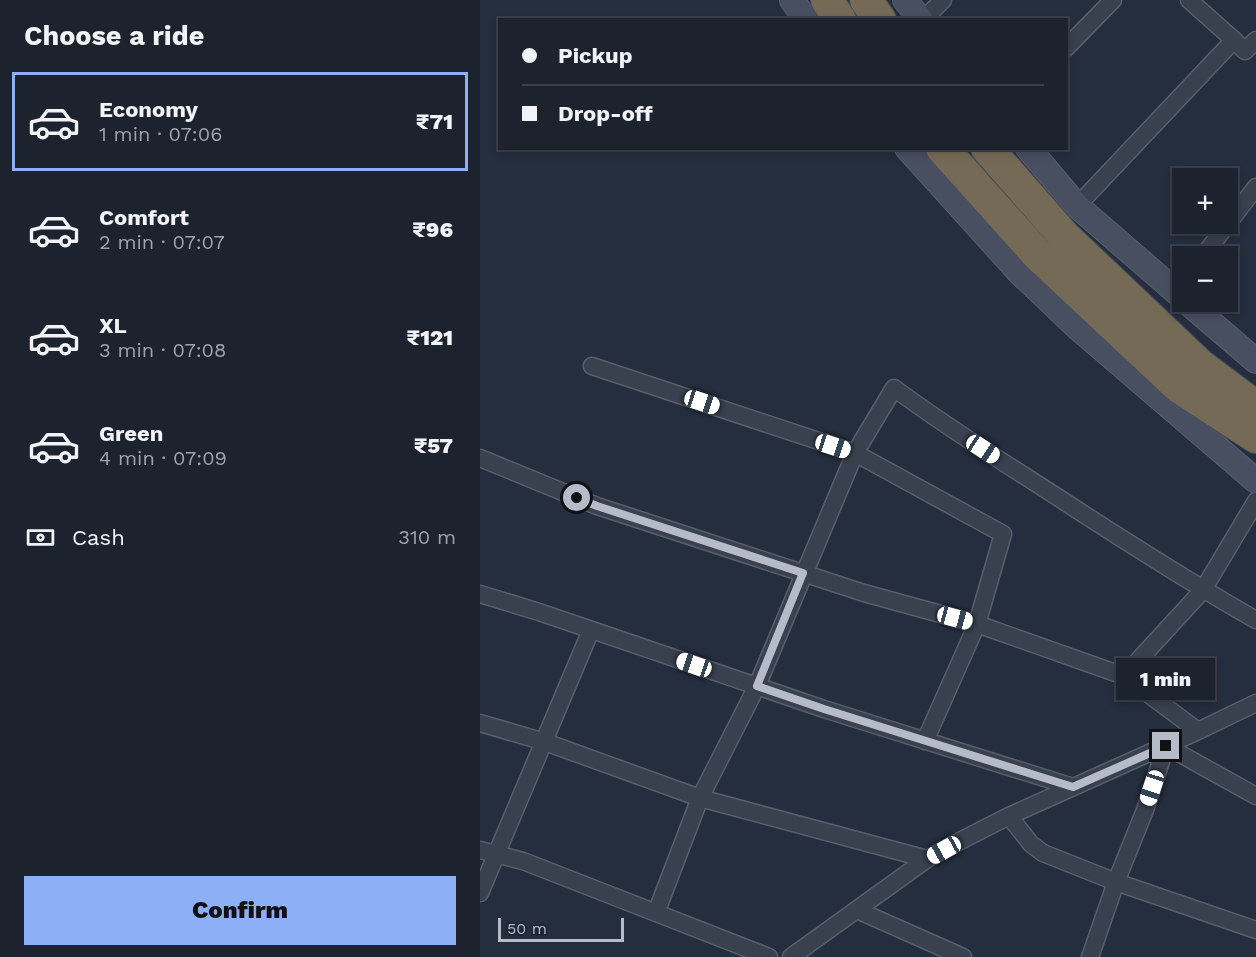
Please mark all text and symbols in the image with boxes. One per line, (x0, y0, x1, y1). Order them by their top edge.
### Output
text: Choose a ride (24, 20, 204, 52)
text: Pickup (558, 43, 633, 68)
icon: car (27, 95, 81, 149)
text: Economy (99, 97, 198, 122)
text: Drop-off (558, 101, 653, 126)
text: ₹71 (416, 109, 453, 134)
text: 1 min · 07:06 (99, 122, 222, 146)
map controls (1172, 168, 1238, 312)
button: + (1172, 168, 1238, 234)
icon: car (27, 203, 81, 257)
text: Comfort (99, 205, 189, 230)
text: ₹96 (412, 217, 453, 242)
text: 2 min · 07:07 (99, 230, 225, 254)
button: − (1172, 246, 1238, 312)
icon: car (27, 311, 81, 365)
text: XL (99, 313, 127, 338)
text: ₹121 (407, 325, 453, 350)
text: 3 min · 07:08 (99, 338, 226, 362)
car (682, 388, 722, 416)
icon: car (27, 419, 81, 473)
text: Green (99, 421, 163, 446)
car (813, 432, 853, 460)
car (963, 432, 1003, 466)
text: ₹57 (414, 433, 453, 458)
text: 4 min · 07:09 (99, 446, 227, 470)
route start (563, 484, 590, 511)
icon: cash (24, 521, 57, 554)
text: Cash (72, 525, 125, 550)
text: 310 m (398, 525, 456, 549)
car (935, 605, 975, 631)
car (674, 651, 714, 679)
callout: 1 min (1116, 659, 1216, 701)
text: 1 min (1140, 667, 1191, 691)
route end (1152, 732, 1179, 759)
car (1138, 768, 1166, 808)
car (924, 833, 964, 867)
button: Confirm (24, 876, 456, 945)
scale bar (498, 915, 624, 942)
text: 50 m (507, 919, 547, 938)

